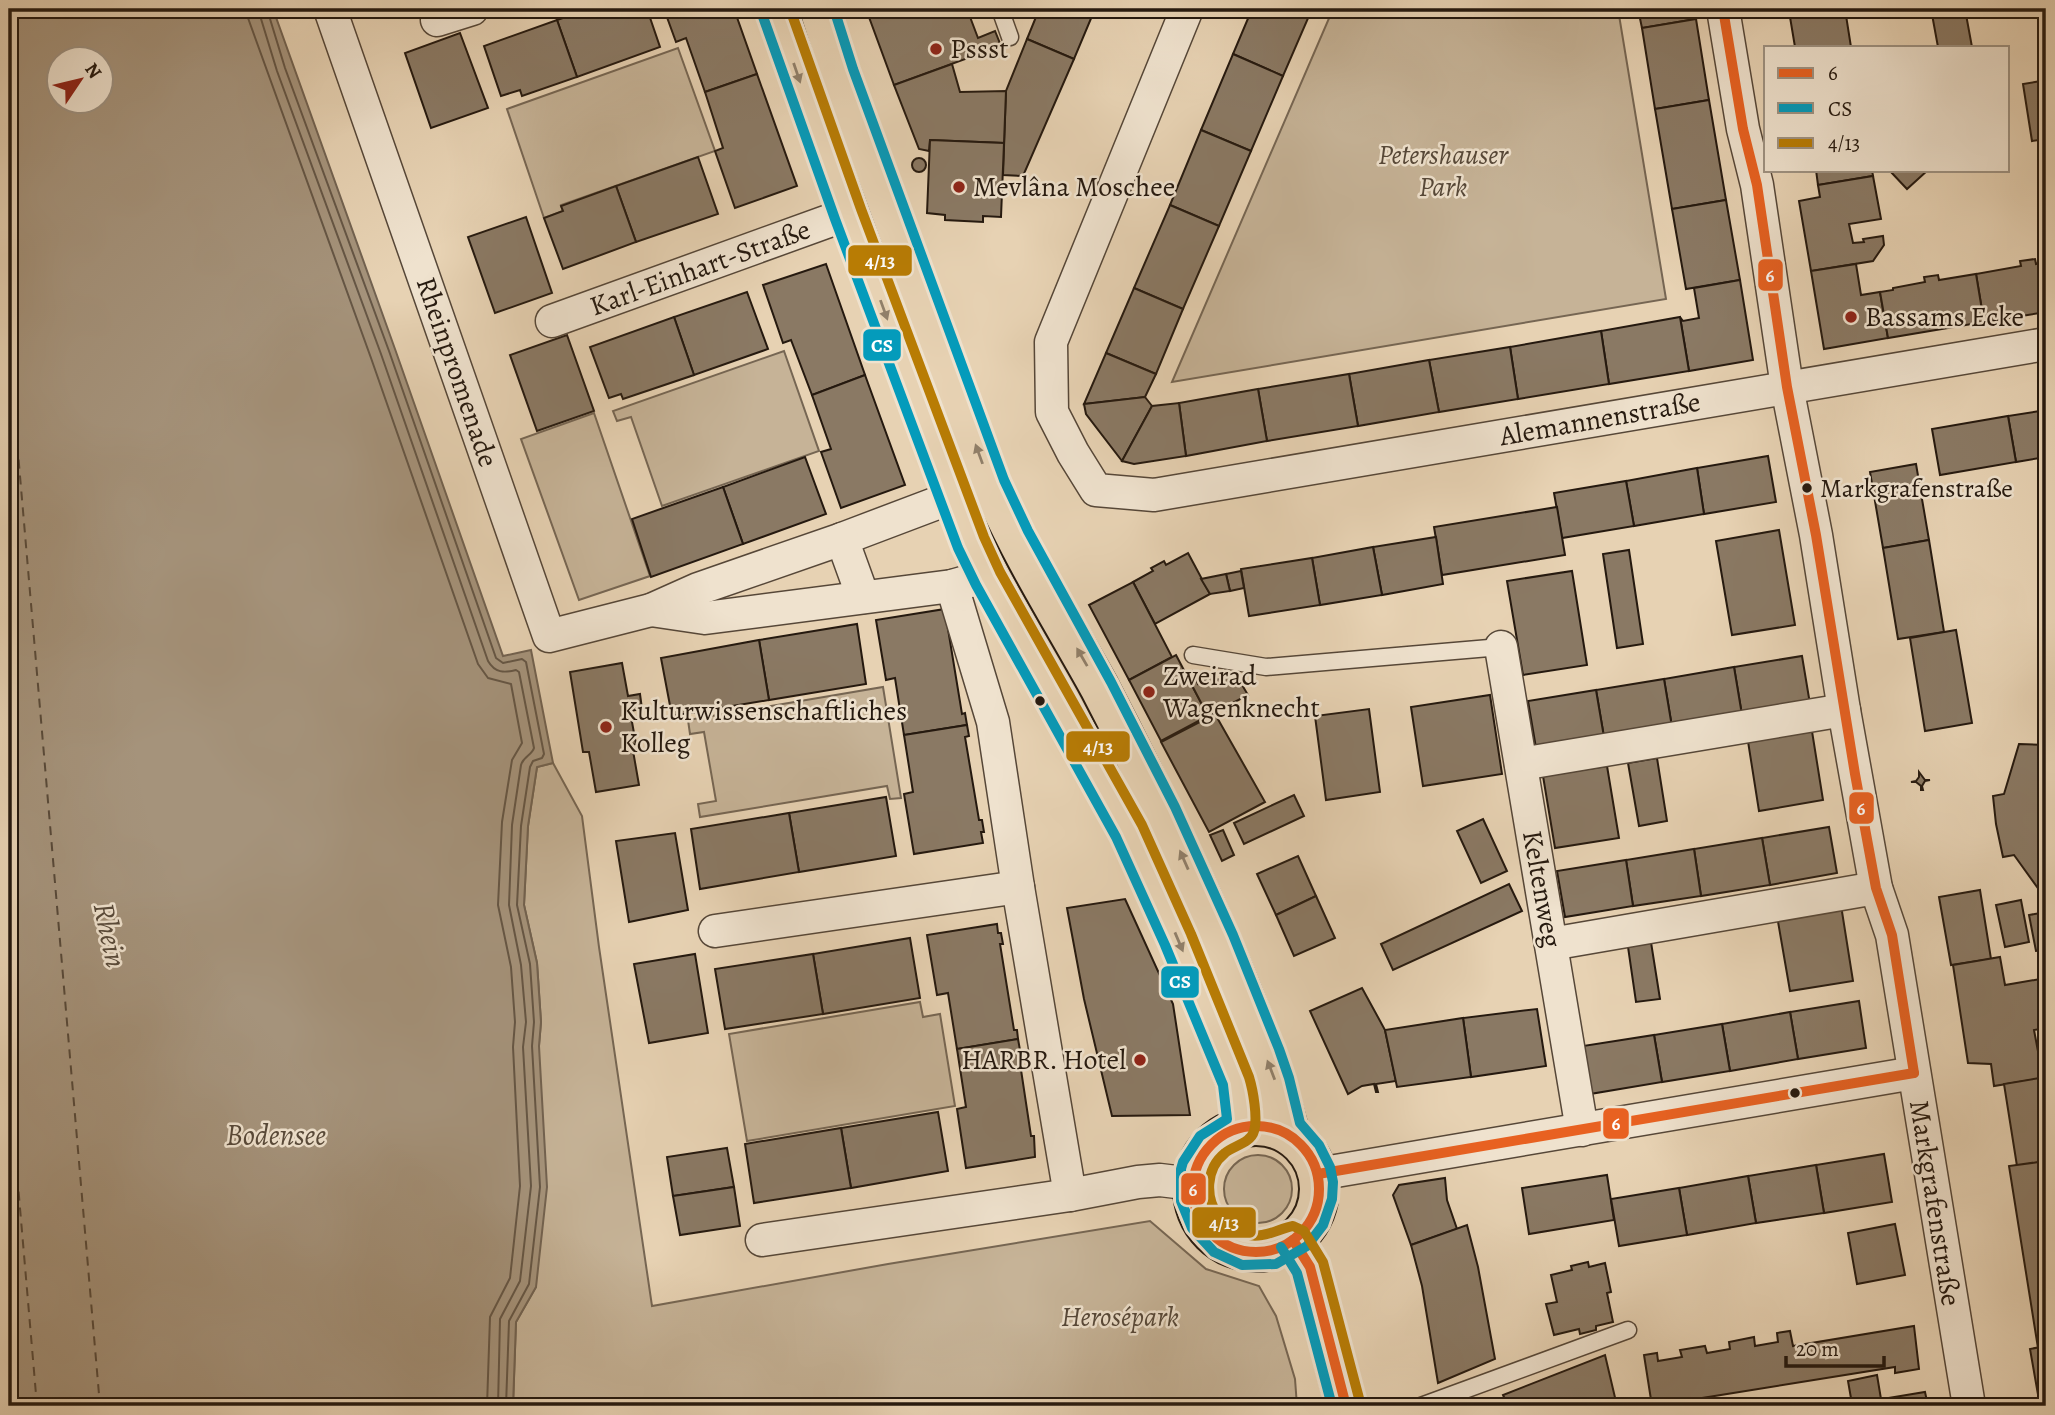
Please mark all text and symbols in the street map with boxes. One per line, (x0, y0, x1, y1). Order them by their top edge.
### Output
place label: Pssst (950, 30, 1008, 68)
marker: Pssst (928, 41, 944, 57)
north arrow (46, 46, 116, 116)
legend (1764, 46, 2010, 172)
text: N (78, 58, 108, 84)
text: 6 (1828, 59, 1838, 87)
one-way arrow (792, 63, 803, 84)
text: CS (1828, 95, 1852, 123)
text: 4/13 (1828, 129, 1860, 157)
park label: Petershauser Park (1378, 136, 1509, 206)
place label: Mevlâna Moschee (973, 168, 1175, 206)
marker: Mevlâna Moschee (951, 179, 967, 195)
street label: Karl-Einhart-Straße (585, 210, 815, 326)
line badge: 4/13 (847, 244, 913, 277)
text: 4/13 (865, 248, 895, 274)
line badge: 6 (1757, 258, 1784, 292)
text: 6 (1766, 263, 1775, 289)
street label: Rheinpromenade (407, 272, 507, 472)
place label: Bassams Ecke (1865, 298, 2024, 336)
one-way arrow (879, 299, 890, 320)
marker: Bassams Ecke (1843, 309, 1859, 325)
line badge: CS (862, 328, 902, 362)
text: CS (871, 333, 893, 359)
street label: Alemannenstraße (1496, 383, 1703, 456)
one-way arrow (974, 444, 985, 465)
place label: Markgrafenstraße (1820, 471, 2013, 506)
marker: Markgrafenstraße (1800, 481, 1814, 495)
one-way arrow (1076, 647, 1088, 667)
place label: Zweirad Wagenknecht (1162, 657, 1320, 727)
marker: Zweirad Wagenknecht (1141, 684, 1157, 700)
place label: Kulturwissenschaftliches Kolleg (620, 692, 907, 762)
unlabelled marker (1033, 694, 1047, 708)
marker: Kulturwissenschaftliches Kolleg (598, 719, 614, 735)
line badge: 4/13 (1065, 730, 1131, 763)
text: 4/13 (1083, 734, 1113, 760)
line badge: 6 (1848, 791, 1875, 825)
text: 6 (1857, 796, 1866, 822)
street label: Keltenweg (1513, 827, 1571, 951)
one-way arrow (1178, 850, 1190, 870)
water label: Rhein (84, 899, 136, 971)
one-way arrow (1174, 931, 1185, 952)
line badge: CS (1160, 965, 1200, 999)
text: CS (1169, 969, 1191, 995)
place label: HARBR. Hotel (961, 1041, 1126, 1079)
marker: HARBR. Hotel (1132, 1052, 1148, 1068)
one-way arrow (1266, 1059, 1277, 1080)
unlabelled marker (1788, 1086, 1802, 1100)
street label: Markgrafenstraße (1900, 1097, 1970, 1309)
line badge: 6 (1602, 1107, 1630, 1140)
text: 6 (1612, 1111, 1621, 1137)
water label: Bodensee (226, 1115, 326, 1155)
line badge: 6 (1180, 1172, 1207, 1206)
text: 6 (1189, 1177, 1198, 1203)
line badge: 4/13 (1191, 1206, 1257, 1239)
text: 4/13 (1209, 1210, 1239, 1236)
park label: Herosépark (1061, 1298, 1179, 1336)
scale bar (1786, 1324, 1884, 1368)
text: 20 m (1796, 1335, 1839, 1363)

